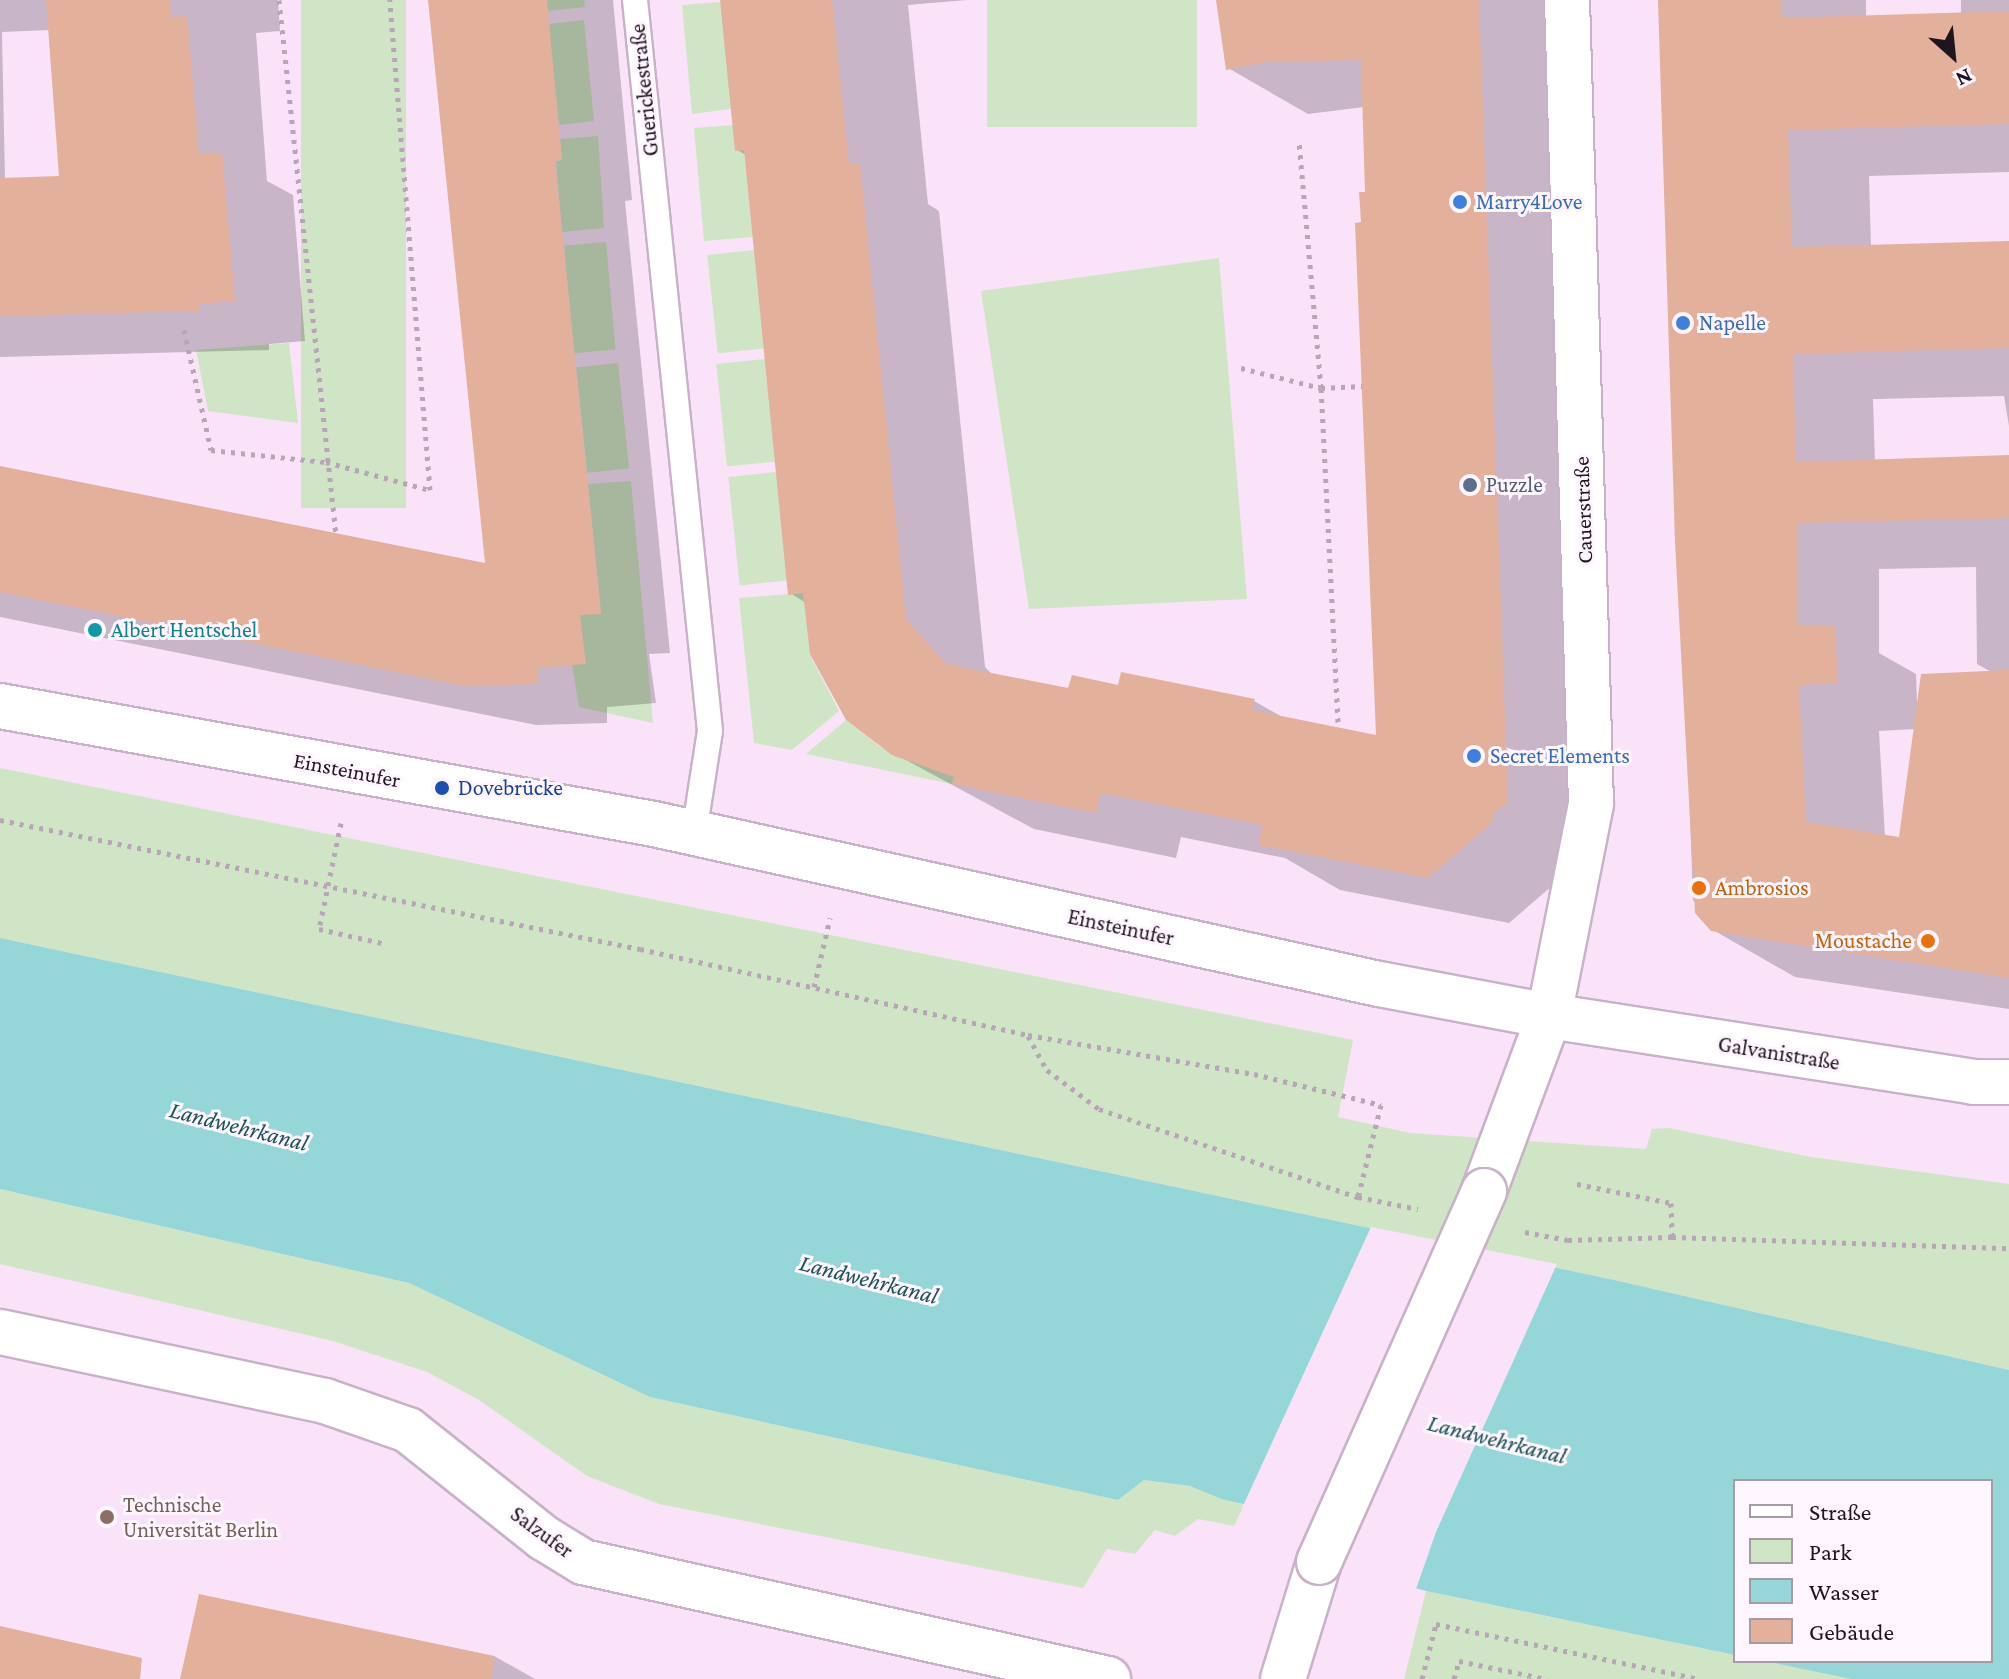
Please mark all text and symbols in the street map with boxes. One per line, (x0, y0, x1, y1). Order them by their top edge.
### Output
north arrow (1913, 16, 1993, 96)
street label: Guerickestraße (624, 22, 664, 158)
text: N (1952, 63, 1976, 92)
place label: Marry4Love (1476, 189, 1582, 215)
marker: Marry4Love (1451, 193, 1469, 211)
place label: Napelle (1699, 310, 1766, 336)
marker: Napelle (1674, 314, 1692, 332)
street label: Cauerstraße (1568, 456, 1598, 564)
place label: Puzzle (1486, 472, 1543, 498)
marker: Puzzle (1461, 476, 1479, 494)
place label: Albert Hentschel (111, 617, 257, 643)
marker: Albert Hentschel (86, 621, 104, 639)
place label: Secret Elements (1490, 743, 1630, 769)
street label: Einsteinufer (291, 747, 403, 793)
marker: Secret Elements (1465, 747, 1483, 765)
place label: Dovebrücke (458, 775, 563, 801)
marker: Dovebrücke (433, 779, 451, 797)
place label: Ambrosios (1715, 875, 1809, 901)
marker: Ambrosios (1690, 879, 1708, 897)
street label: Einsteinufer (1065, 903, 1177, 951)
place label: Moustache (1815, 928, 1912, 954)
marker: Moustache (1919, 932, 1937, 950)
street label: Galvanistraße (1716, 1030, 1842, 1076)
water label: Landwehrkanal (167, 1095, 311, 1157)
water label: Landwehrkanal (797, 1248, 941, 1310)
water label: Landwehrkanal (1425, 1408, 1569, 1470)
legend (1733, 1479, 1993, 1663)
place label: Technische Universität Berlin (123, 1491, 278, 1542)
text: Straße (1809, 1498, 1871, 1525)
street label: Salzufer (505, 1500, 579, 1564)
marker: Technische Universität Berlin (98, 1508, 116, 1526)
text: Park (1809, 1538, 1852, 1565)
text: Wasser (1809, 1578, 1879, 1605)
text: Gebäude (1809, 1618, 1894, 1645)

